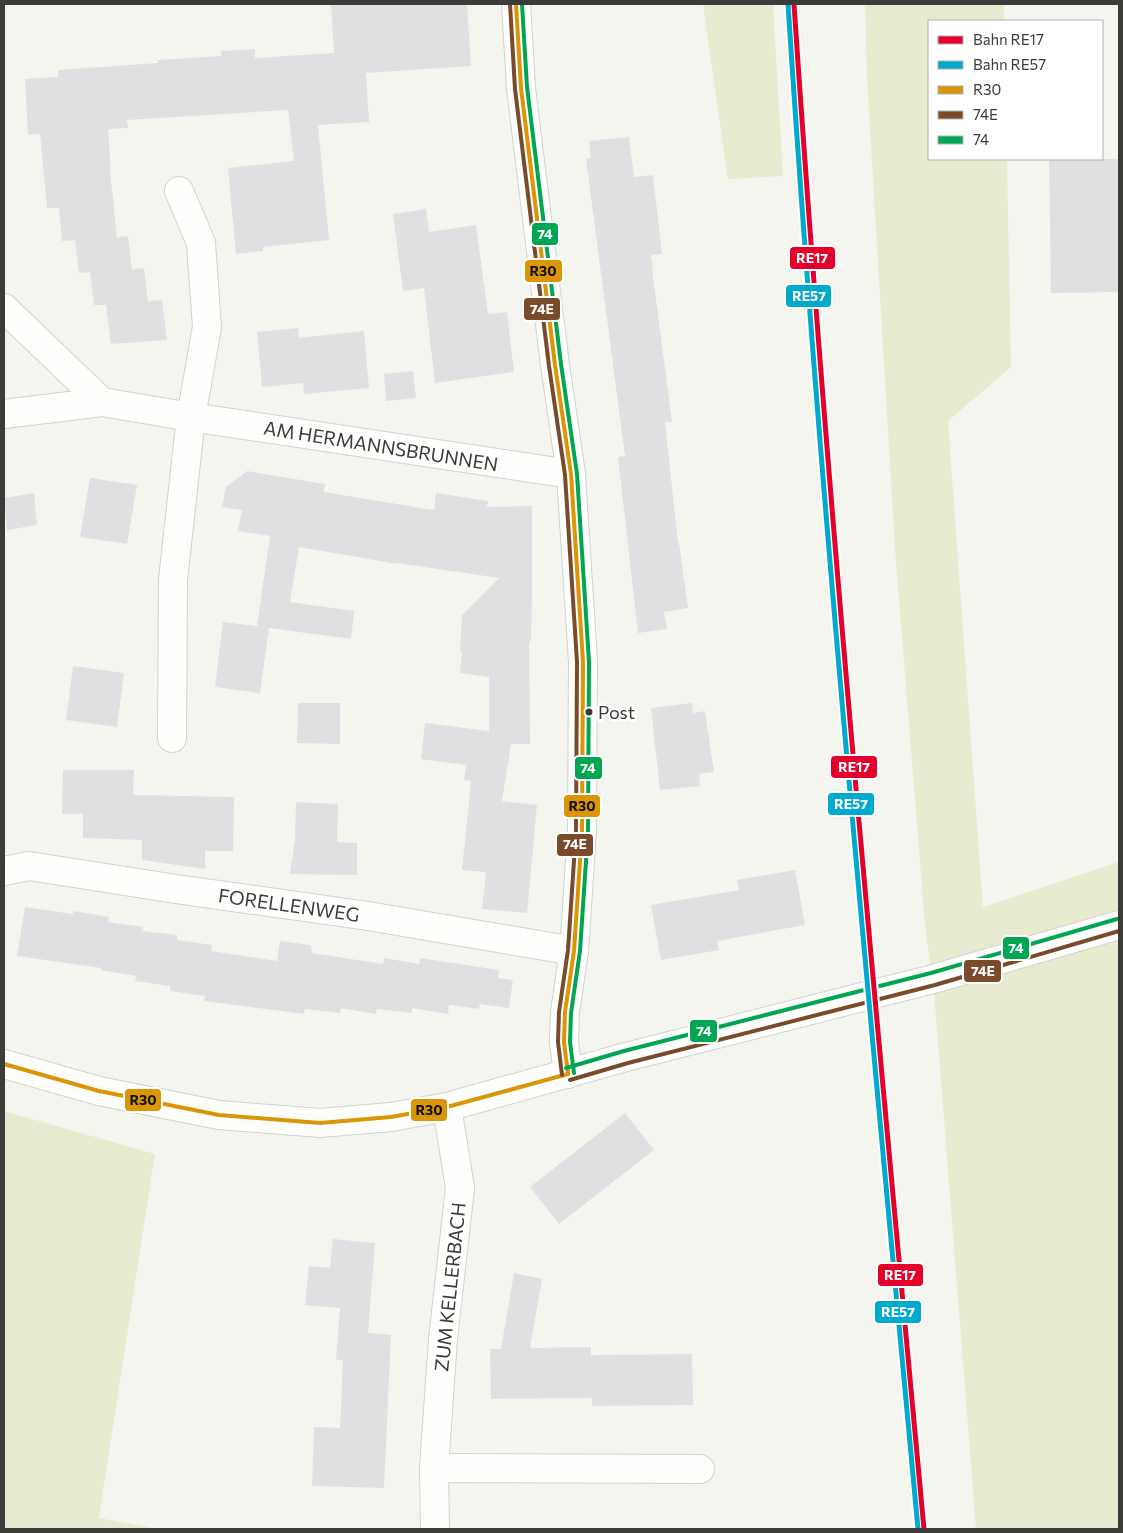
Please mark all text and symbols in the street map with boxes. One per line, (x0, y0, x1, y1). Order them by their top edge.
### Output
legend (928, 20, 1103, 160)
text: Bahn RE17 (973, 30, 1044, 48)
text: Bahn RE57 (973, 55, 1046, 73)
text: R30 (973, 80, 1001, 98)
text: 74E (973, 105, 998, 123)
text: 74 (973, 130, 989, 148)
line badge: 74 (531, 222, 559, 246)
text: 74 (537, 225, 553, 242)
line badge: RE17 (789, 246, 836, 270)
text: RE17 (796, 249, 828, 266)
line badge: R30 (524, 259, 563, 283)
text: R30 (529, 262, 557, 279)
line badge: RE57 (785, 284, 832, 308)
text: RE57 (792, 287, 826, 304)
line badge: 74E (523, 297, 561, 321)
text: 74E (530, 300, 554, 317)
street label: AM HERMANNSBRUNNEN (262, 416, 500, 475)
place label: Post (598, 701, 635, 723)
marker: Post (584, 707, 594, 717)
line badge: RE17 (830, 755, 878, 779)
line badge: 74 (574, 756, 603, 780)
text: RE17 (838, 758, 870, 775)
text: 74 (580, 759, 596, 776)
line badge: RE57 (827, 792, 875, 816)
line badge: R30 (563, 794, 601, 818)
text: RE57 (834, 795, 868, 812)
text: R30 (568, 797, 596, 814)
line badge: 74E (556, 833, 594, 857)
text: 74E (563, 835, 587, 852)
street label: FORELLENWEG (217, 883, 361, 926)
line badge: 74 (1002, 936, 1030, 960)
text: 74 (1008, 939, 1024, 956)
line badge: 74E (963, 959, 1002, 983)
text: 74E (971, 962, 995, 979)
line badge: 74 (689, 1019, 718, 1043)
text: 74 (696, 1022, 712, 1039)
line badge: R30 (124, 1088, 162, 1112)
text: R30 (129, 1091, 157, 1108)
line badge: R30 (410, 1098, 448, 1122)
text: R30 (415, 1101, 443, 1118)
street label: ZUM KELLERBACH (429, 1201, 470, 1373)
line badge: RE17 (877, 1263, 924, 1287)
text: RE17 (884, 1266, 916, 1283)
line badge: RE57 (874, 1300, 922, 1324)
text: RE57 (881, 1303, 915, 1320)

